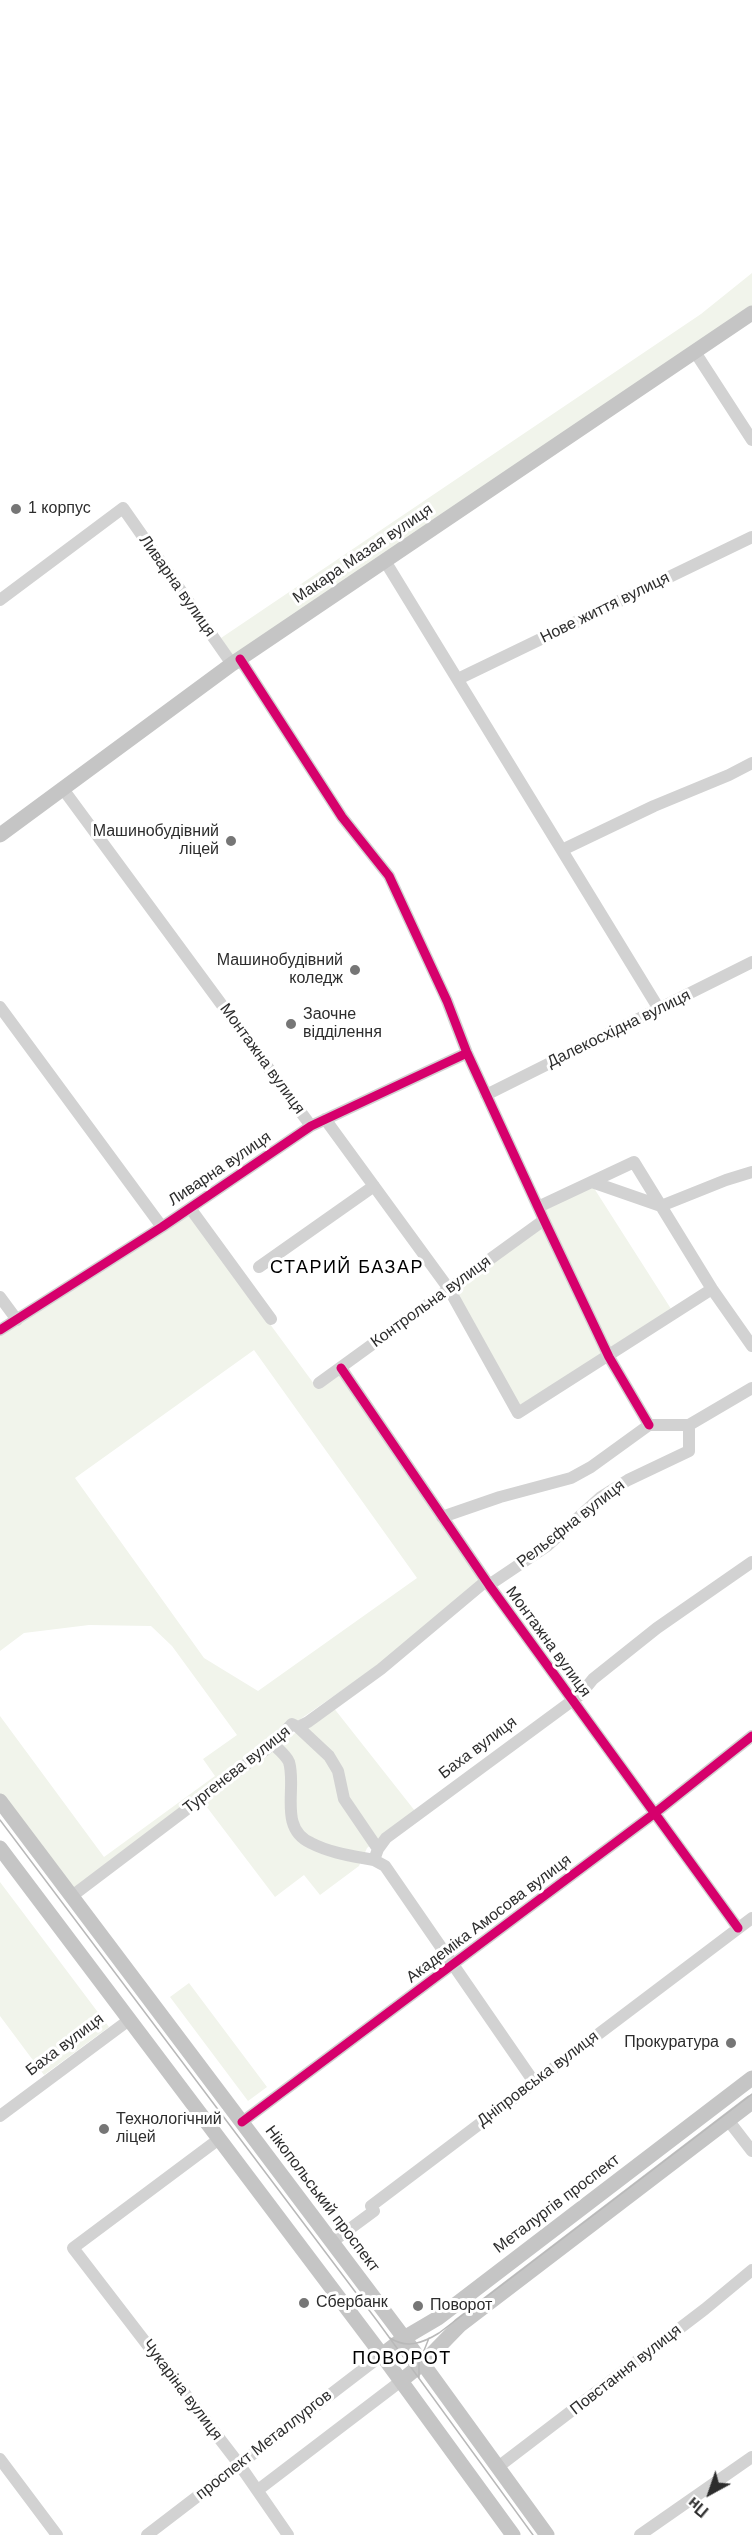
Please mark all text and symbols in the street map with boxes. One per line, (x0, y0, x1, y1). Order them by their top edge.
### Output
place label: 1 корпус (28, 499, 91, 519)
street label: Макара Мазая вулиця (289, 500, 437, 608)
marker: 1 корпус (9, 502, 23, 516)
street label: Ливарна вулиця (135, 531, 219, 641)
street label: Нове життя вулиця (537, 568, 673, 648)
place label: Машинобудівний ліцей (93, 822, 219, 860)
marker: Машинобудівний ліцей (224, 834, 238, 848)
place label: Машинобудівний коледж (217, 951, 343, 989)
marker: Машинобудівний коледж (348, 963, 362, 977)
street label: Далекосхідна вулиця (544, 986, 694, 1072)
street label: Монтажна вулиця (215, 1000, 309, 1118)
place label: Заочне відділення (303, 1005, 382, 1043)
marker: Заочне відділення (284, 1017, 298, 1031)
street label: Ливарна вулиця (165, 1128, 275, 1210)
street label: Контрольна вулиця (367, 1252, 495, 1352)
district label: СТАРИЙ БАЗАР (270, 1257, 424, 1279)
street label: Рельєфна вулиця (513, 1476, 629, 1572)
street label: Монтажна вулиця (501, 1583, 595, 1701)
street label: Баха вулиця (435, 1713, 521, 1783)
street label: Тургенєва вулиця (180, 1722, 294, 1818)
street label: Академіка Амосова вулиця (403, 1851, 575, 1987)
street label: Баха вулиця (22, 2010, 108, 2080)
street label: Дніпровська вулиця (474, 2027, 602, 2131)
place label: Прокуратура (624, 2033, 719, 2053)
marker: Прокуратура (724, 2036, 738, 2050)
place label: Технологічний ліцей (116, 2110, 222, 2148)
marker: Технологічний ліцей (97, 2122, 111, 2136)
street label: Нікопольський проспект (261, 2122, 383, 2276)
street label: Металургів проспект (490, 2150, 624, 2258)
place label: Сбербанк (316, 2293, 388, 2313)
marker: Сбербанк (297, 2296, 311, 2310)
place label: Поворот (430, 2296, 492, 2316)
marker: Поворот (411, 2299, 425, 2313)
street label: Повстання вулиця (567, 2321, 685, 2419)
street label: Чукаріна вулиця (138, 2336, 226, 2444)
district label: ПОВОРОТ (352, 2348, 452, 2370)
street label: проспект Металлургов (192, 2386, 336, 2504)
north arrow (680, 2463, 740, 2523)
text: Пн (685, 2494, 712, 2520)

